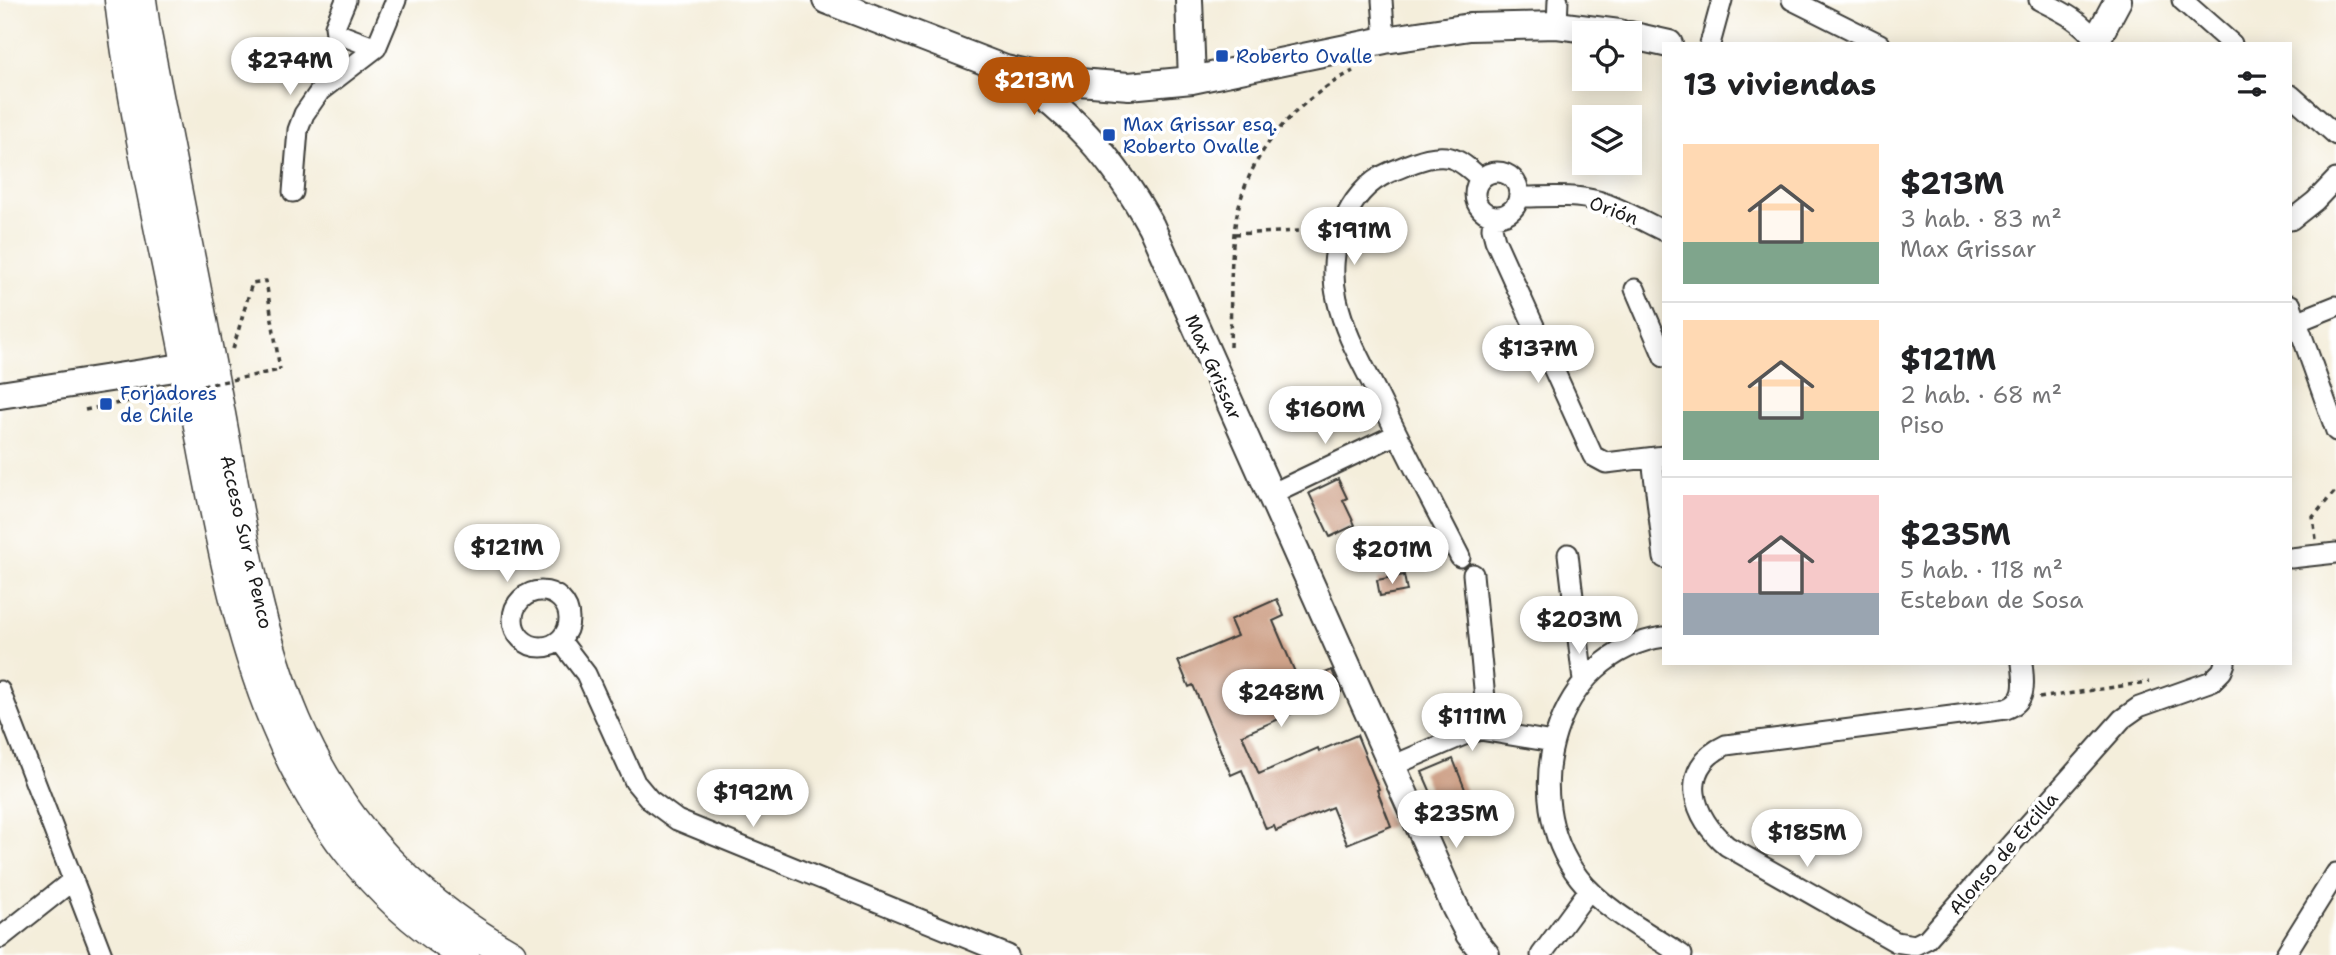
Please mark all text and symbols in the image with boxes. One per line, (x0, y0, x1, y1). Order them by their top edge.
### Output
map controls (1572, 21, 1642, 175)
button: locate (1572, 21, 1642, 91)
pin: $274M (241, 38, 339, 97)
place label: Roberto Ovalle (1236, 44, 1373, 69)
text: $274M (247, 45, 333, 75)
marker: Roberto Ovalle (1214, 48, 1230, 64)
pin: $213M (985, 58, 1083, 117)
text: 13 viviendas (1683, 64, 1876, 105)
text: $213M (994, 65, 1074, 95)
icon: filters (2233, 65, 2271, 103)
button: layers (1572, 105, 1642, 175)
place label: Max Grissar esq. Roberto Ovalle (1123, 112, 1277, 159)
marker: Max Grissar esq. Roberto Ovalle (1101, 127, 1117, 143)
text: $213M (1900, 163, 2004, 204)
icon: home (1739, 172, 1823, 256)
street label: Orión (1586, 190, 1642, 231)
text: 3 hab. · 83 m² (1900, 204, 2062, 234)
pin: $191M (1305, 208, 1403, 267)
text: $191M (1317, 215, 1391, 245)
text: Max Grissar (1900, 234, 2037, 264)
street label: Max Grissar (1179, 311, 1248, 424)
pin: $137M (1489, 326, 1587, 385)
text: $137M (1498, 333, 1578, 363)
text: $121M (1900, 339, 1996, 380)
icon: home (1739, 348, 1823, 432)
text: 2 hab. · 68 m² (1900, 380, 2062, 410)
place label: Forjadores de Chile (120, 381, 217, 428)
pin: $160M (1276, 386, 1374, 446)
text: $160M (1285, 394, 1365, 424)
marker: Forjadores de Chile (98, 396, 114, 412)
text: Piso (1900, 410, 1944, 440)
street label: Acceso Sur a Penco (214, 453, 279, 631)
text: $235M (1900, 514, 2011, 555)
icon: home (1739, 523, 1823, 607)
pin: $121M (458, 524, 556, 584)
pin: $201M (1343, 526, 1441, 586)
text: $121M (470, 532, 544, 562)
text: $201M (1352, 534, 1432, 564)
text: 5 hab. · 118 m² (1900, 555, 2063, 585)
text: Esteban de Sosa (1900, 585, 2083, 615)
pin: $203M (1530, 596, 1628, 656)
text: $203M (1536, 604, 1622, 634)
pin: $248M (1232, 670, 1330, 729)
text: $248M (1238, 677, 1324, 707)
pin: $111M (1423, 694, 1521, 753)
text: $111M (1438, 701, 1506, 731)
pin: $192M (704, 770, 802, 829)
text: $192M (713, 777, 793, 807)
street label: Alonso de Ercilla (1943, 787, 2064, 920)
pin: $235M (1407, 790, 1505, 850)
text: $235M (1413, 798, 1499, 828)
pin: $185M (1758, 810, 1856, 869)
text: $185M (1767, 817, 1847, 847)

